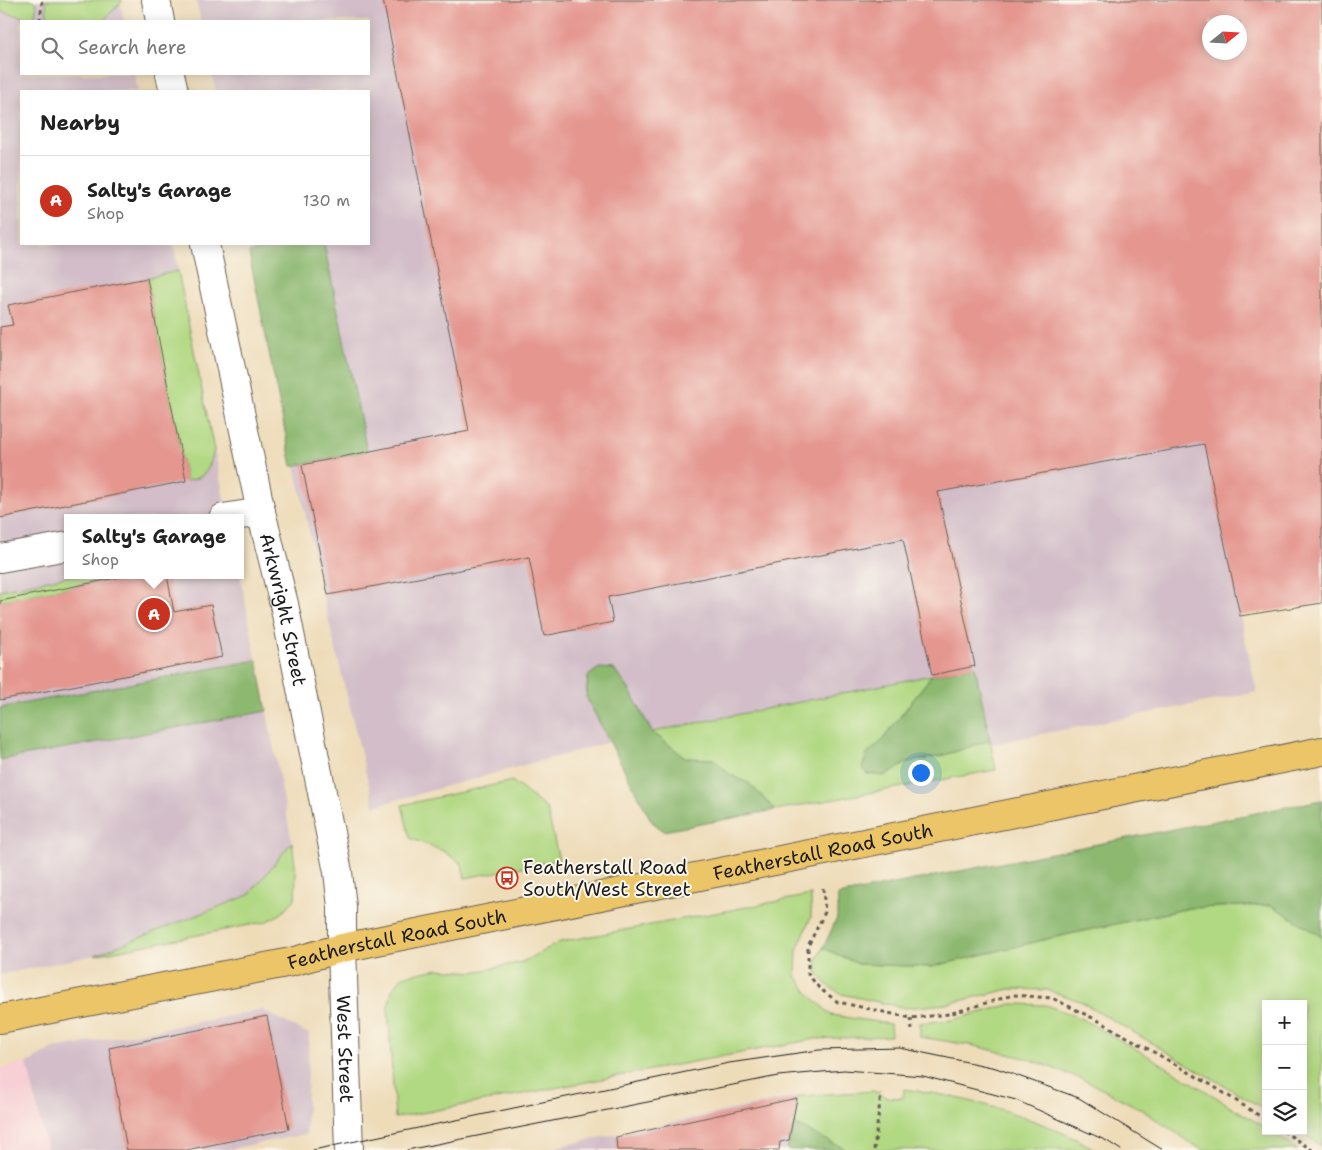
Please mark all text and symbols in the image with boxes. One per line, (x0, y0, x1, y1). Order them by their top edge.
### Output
north arrow (1202, 15, 1247, 60)
search box (20, 20, 370, 75)
icon: search (38, 34, 66, 62)
text: Search here (78, 35, 187, 60)
text: Nearby (40, 109, 120, 137)
text: Salty's Garage (87, 178, 232, 203)
text: A (50, 190, 62, 211)
text: 130 m (303, 190, 350, 211)
text: Shop (87, 203, 124, 224)
popup (64, 514, 244, 579)
text: Salty's Garage (82, 524, 226, 549)
street label: Arkwright Street (254, 530, 313, 688)
text: Shop (82, 549, 119, 570)
pin: A (138, 595, 170, 633)
your location (908, 760, 934, 786)
street label: Featherstall Road South (711, 817, 935, 886)
place label: Featherstall Road South/West Street (523, 855, 691, 902)
bus stop icon: Featherstall Road South/West Street (495, 866, 519, 890)
street label: Featherstall Road South (285, 903, 509, 975)
street label: West Street (331, 995, 360, 1103)
map controls (1262, 1000, 1307, 1135)
button: + (1262, 1000, 1307, 1045)
button: − (1262, 1045, 1307, 1090)
button: layers (1262, 1090, 1307, 1135)

